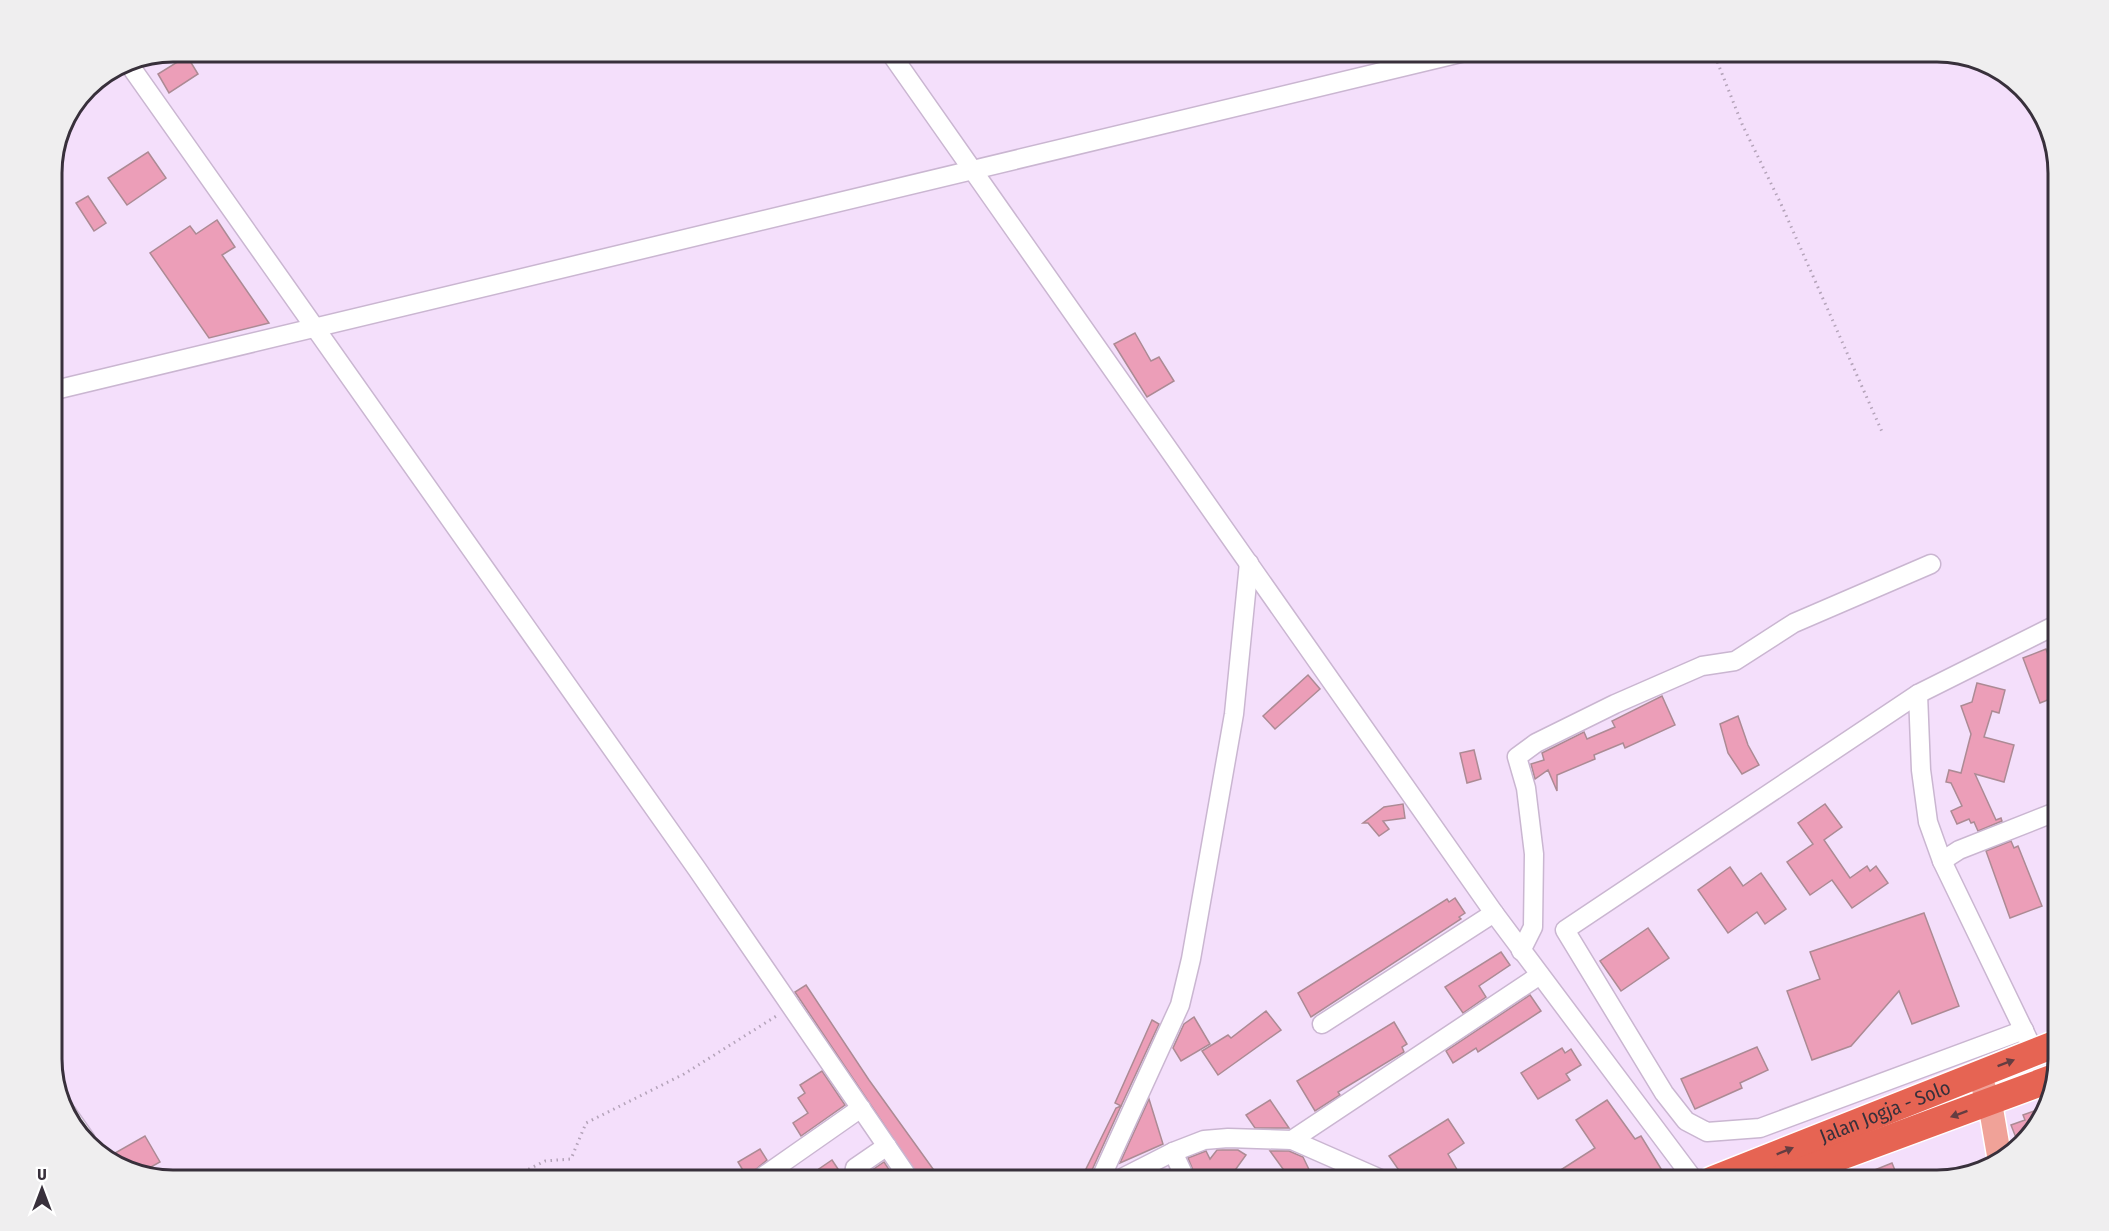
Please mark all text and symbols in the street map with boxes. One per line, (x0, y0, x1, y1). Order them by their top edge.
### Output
one-way arrow (1997, 1058, 2015, 1067)
street label: Jalan Jogja - Solo (1816, 1075, 1954, 1148)
one-way arrow (1950, 1109, 1968, 1119)
one-way arrow (1777, 1145, 1795, 1155)
north arrow (12, 1159, 72, 1219)
text: U (37, 1165, 47, 1184)

